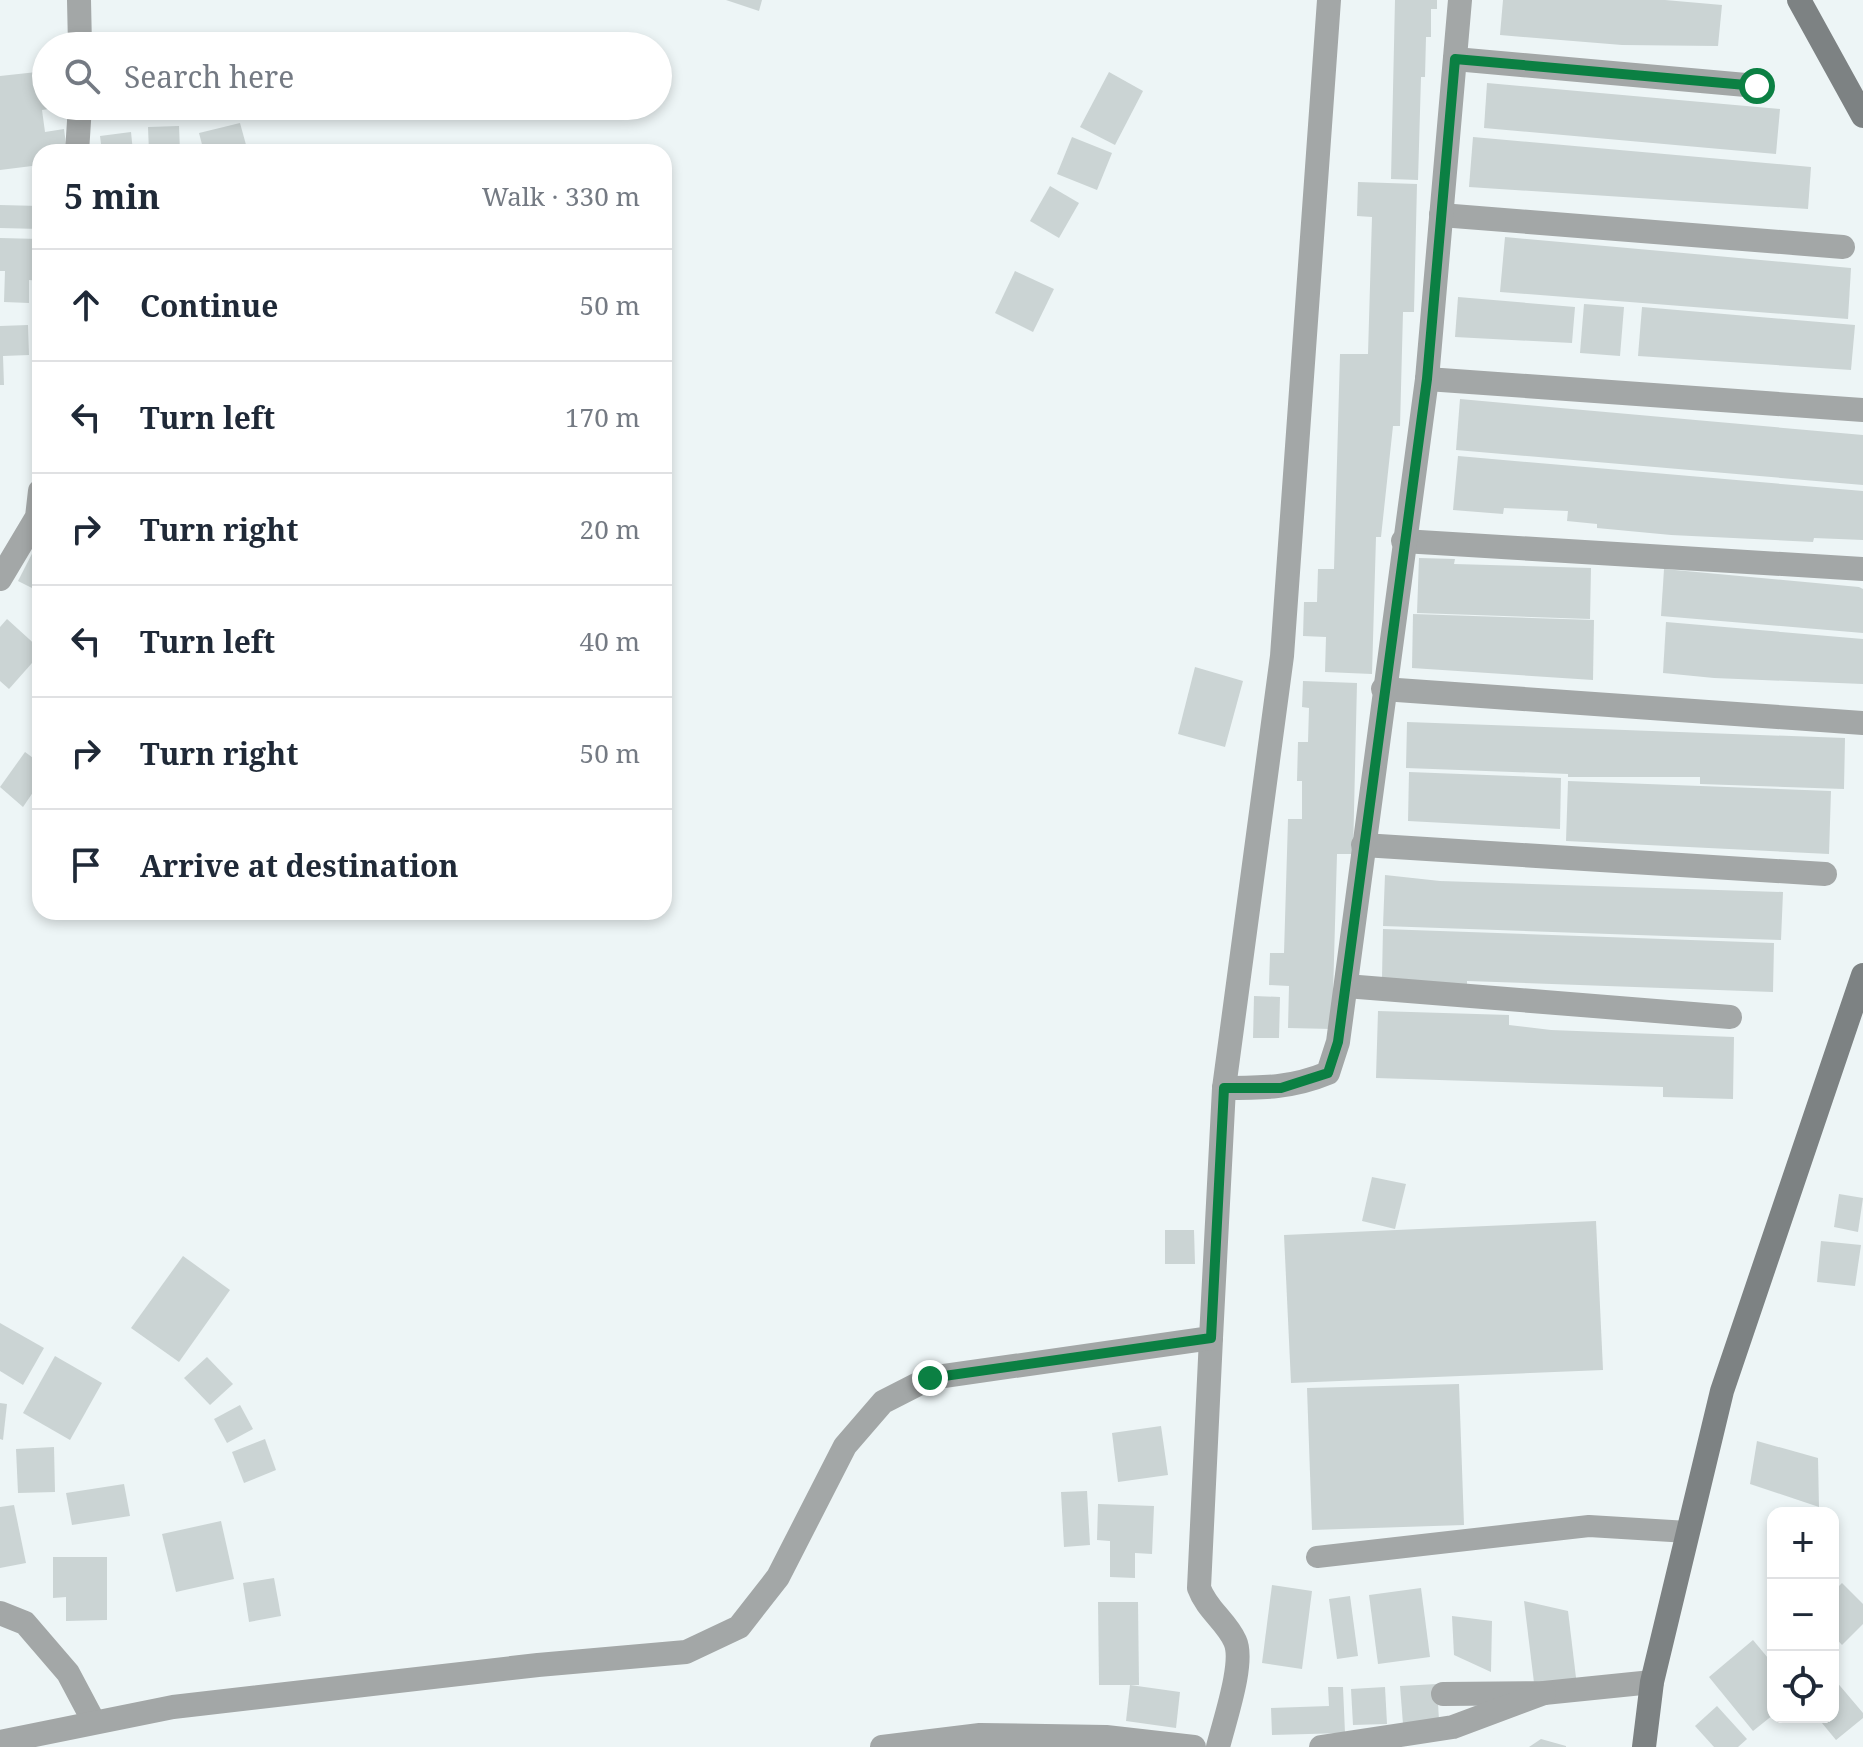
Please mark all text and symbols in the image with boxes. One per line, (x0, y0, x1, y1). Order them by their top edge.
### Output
search box (32, 32, 672, 120)
icon: search (60, 54, 104, 98)
text: Search here (124, 56, 294, 97)
route start (1739, 68, 1775, 104)
text: 5 min (64, 173, 160, 219)
text: Walk · 330 m (482, 178, 640, 214)
icon: ahead (64, 283, 108, 327)
text: Continue (140, 285, 278, 326)
text: 50 m (580, 287, 640, 323)
icon: left (64, 395, 108, 439)
text: Turn left (140, 397, 275, 438)
text: 170 m (565, 399, 640, 435)
icon: right (64, 507, 108, 551)
text: Turn right (140, 509, 298, 550)
text: 20 m (580, 511, 640, 547)
icon: left (64, 619, 108, 663)
text: Turn left (140, 621, 275, 662)
text: 40 m (580, 623, 640, 659)
icon: right (64, 731, 108, 775)
text: Turn right (140, 733, 298, 774)
text: 50 m (580, 735, 640, 771)
icon: arrive (64, 843, 108, 887)
text: Arrive at destination (140, 845, 459, 886)
route end (912, 1360, 948, 1396)
map controls (1767, 1507, 1839, 1723)
button: + (1767, 1507, 1839, 1579)
button: − (1767, 1579, 1839, 1651)
button: locate (1767, 1651, 1839, 1723)

